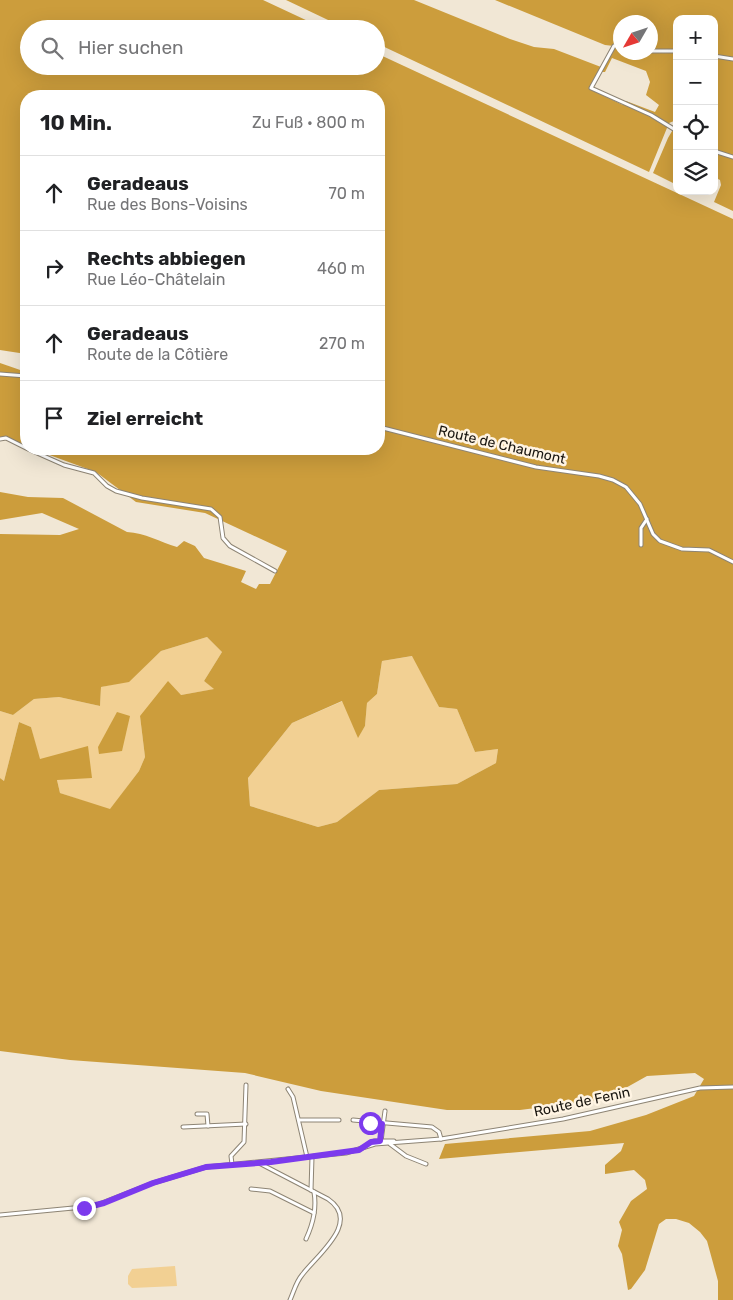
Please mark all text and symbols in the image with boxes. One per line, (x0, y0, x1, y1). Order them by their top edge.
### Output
north arrow (613, 15, 658, 60)
map controls (673, 15, 718, 195)
button: + (673, 15, 718, 60)
search box (20, 20, 385, 75)
icon: search (38, 34, 66, 62)
text: Hier suchen (78, 36, 184, 59)
button: − (673, 60, 718, 105)
button: locate (673, 105, 718, 150)
text: 10 Min. (40, 110, 112, 135)
text: Zu Fuß · 800 m (252, 113, 365, 132)
button: layers (673, 150, 718, 195)
text: Geradeaus (87, 172, 189, 195)
icon: ahead (40, 179, 68, 207)
text: 70 m (328, 184, 365, 203)
text: Rue des Bons-Voisins (87, 195, 248, 214)
text: Rechts abbiegen (87, 247, 246, 270)
icon: right (40, 254, 68, 282)
text: 460 m (317, 259, 365, 278)
text: Rue Léo-Châtelain (87, 270, 225, 289)
text: Geradeaus (87, 322, 189, 345)
icon: ahead (40, 329, 68, 357)
text: 270 m (319, 334, 365, 353)
text: Route de la Côtière (87, 345, 228, 364)
icon: arrive (40, 404, 68, 432)
text: Ziel erreicht (87, 407, 203, 430)
street label: Route de Chaumont (437, 422, 568, 468)
street label: Route de Fenin (532, 1083, 632, 1121)
route start (359, 1112, 382, 1135)
route end (73, 1197, 96, 1220)

